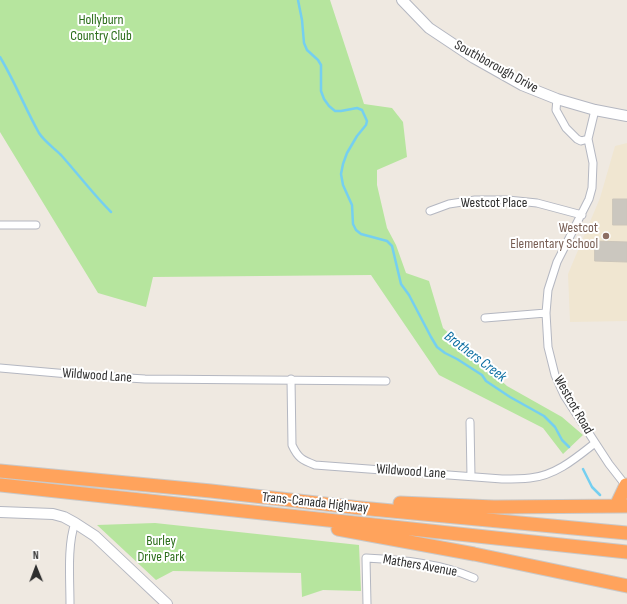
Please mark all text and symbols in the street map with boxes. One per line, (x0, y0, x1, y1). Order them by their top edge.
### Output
park label: Hollyburn Country Club (70, 12, 132, 44)
street label: Southborough Drive (451, 37, 541, 97)
street label: Westcot Place (461, 195, 527, 211)
place label: Westcot Elementary School (510, 220, 598, 252)
marker: Westcot Elementary School (601, 231, 611, 241)
water label: Brothers Creek (440, 328, 510, 386)
street label: Wildwood Lane (62, 365, 132, 387)
street label: Westcot Road (550, 373, 596, 437)
street label: Wildwood Lane (376, 461, 446, 483)
street label: Trans-Canada Highway (261, 489, 369, 517)
park label: Burley Drive Park (137, 533, 185, 566)
north arrow (16, 548, 56, 588)
text: N (33, 549, 39, 562)
street label: Mathers Avenue (382, 551, 458, 581)

